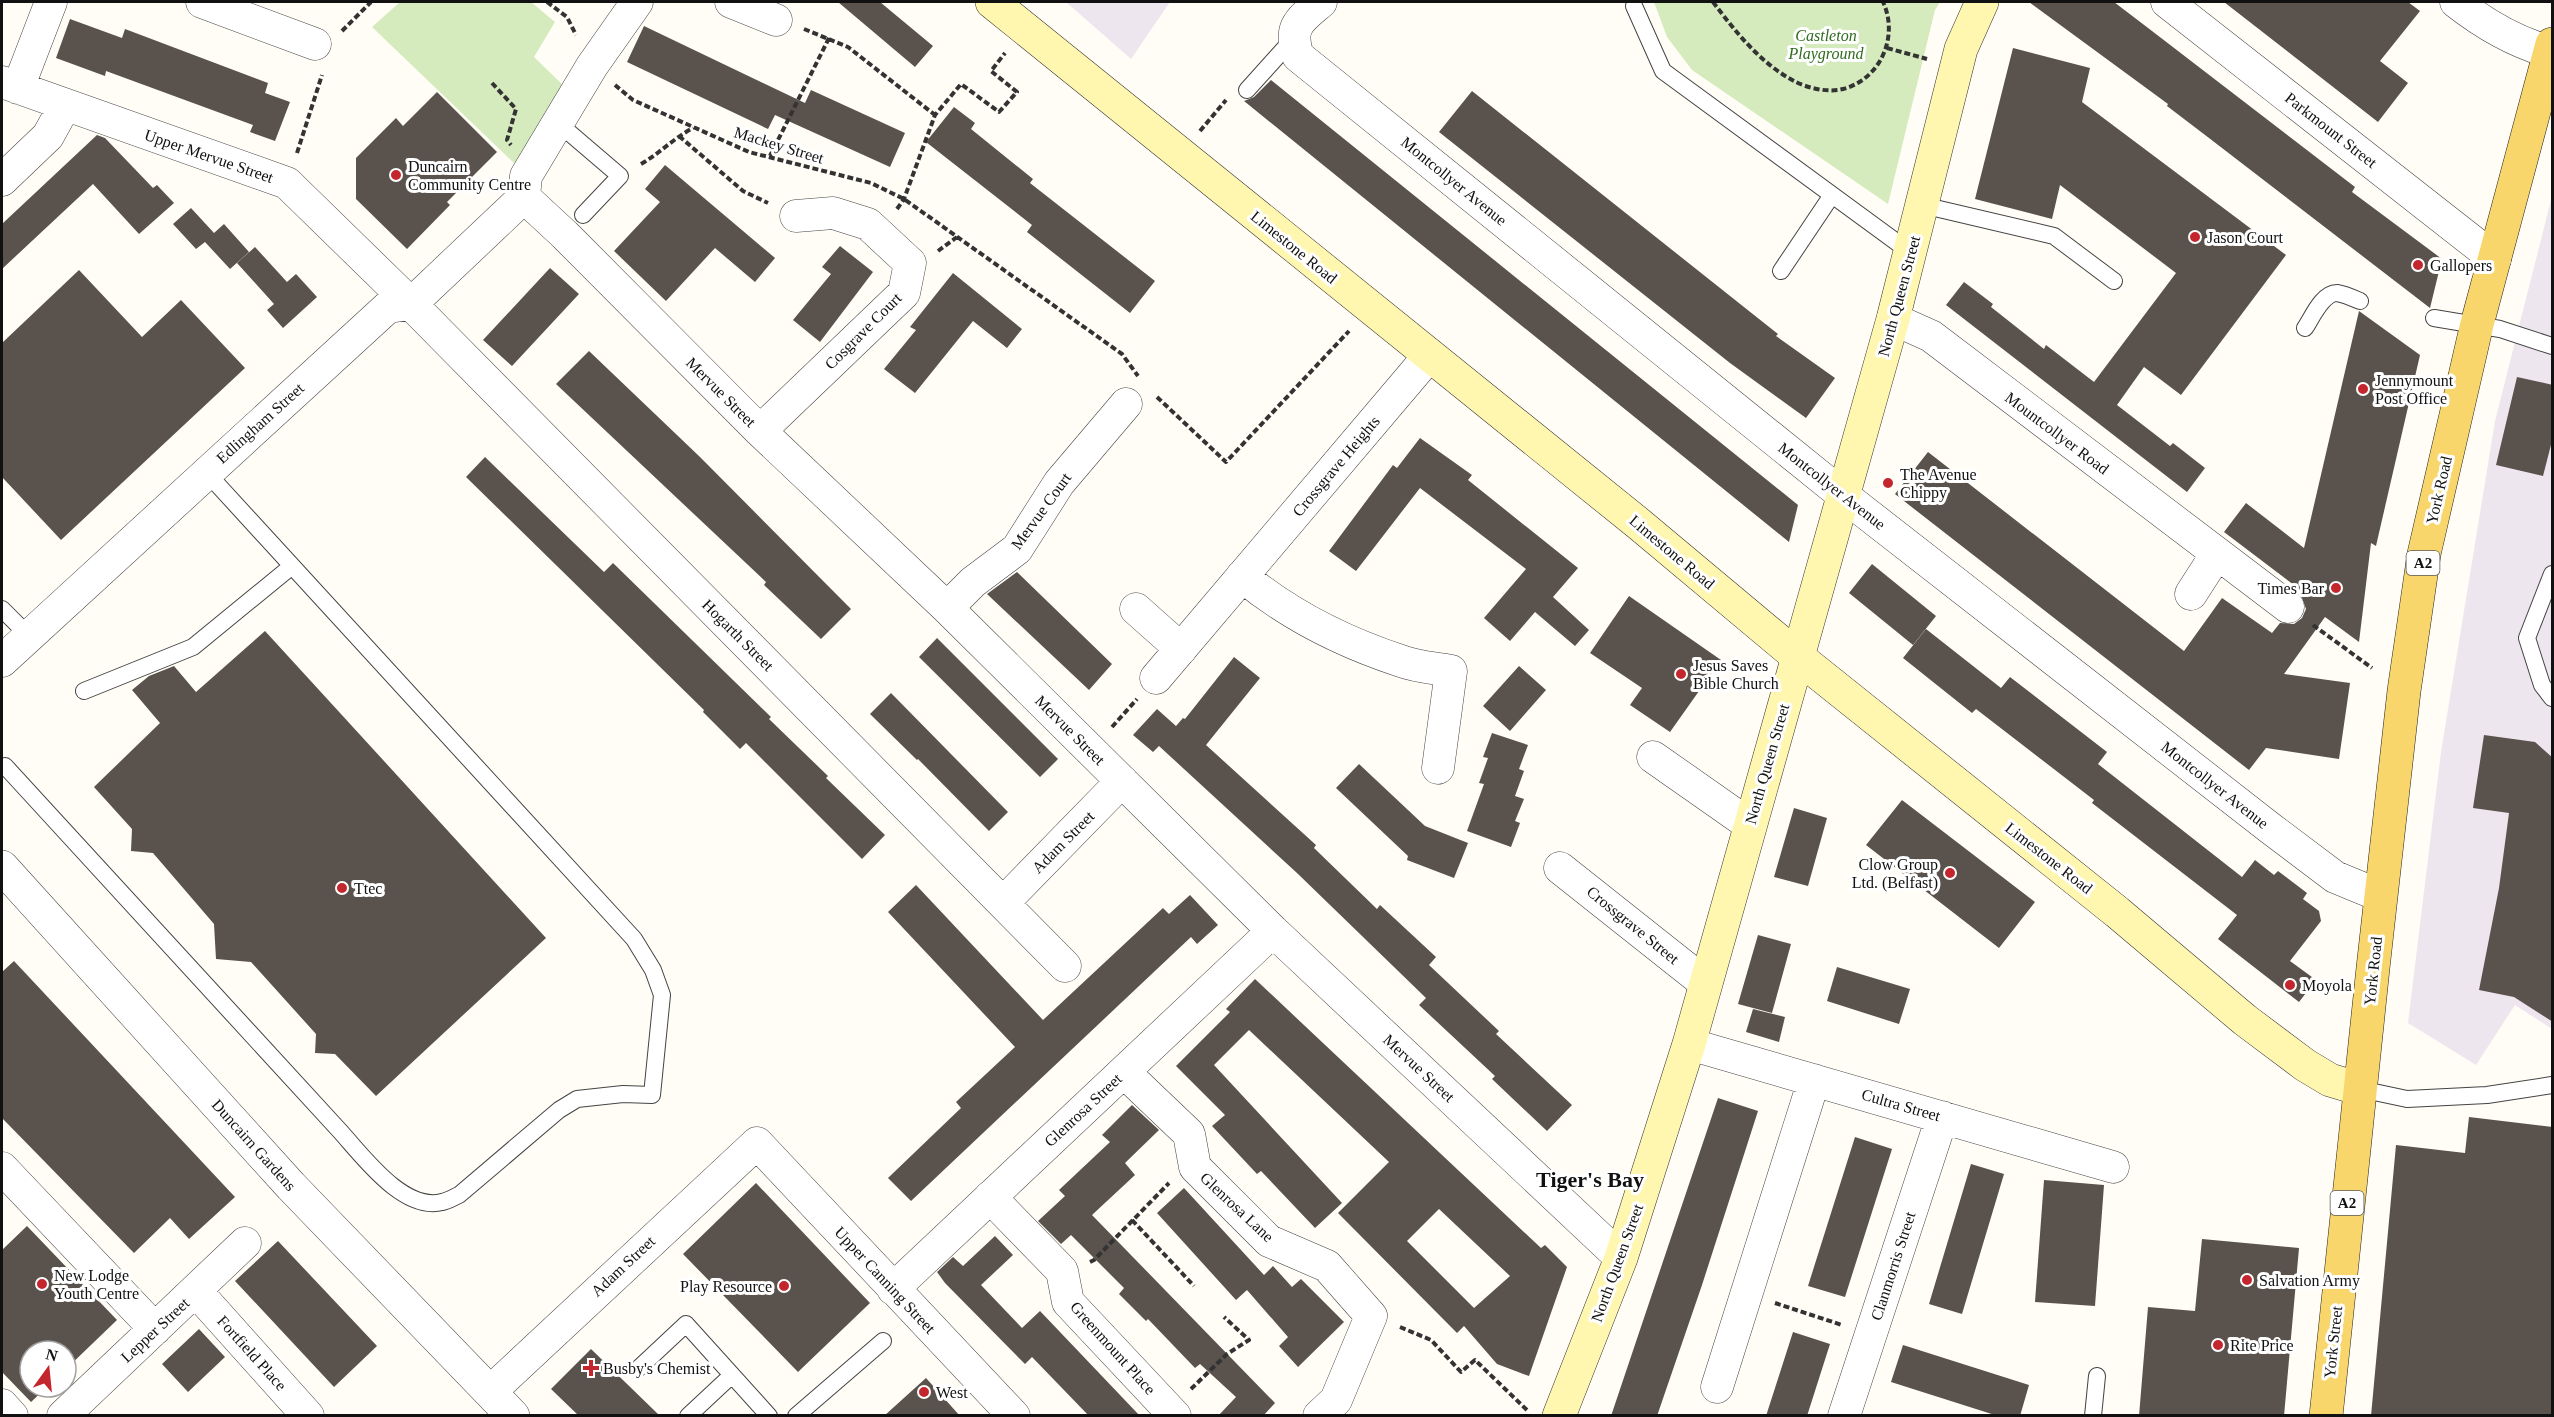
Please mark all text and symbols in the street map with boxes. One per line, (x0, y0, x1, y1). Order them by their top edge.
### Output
park label: Castleton Playground (1788, 27, 1864, 63)
street label: Parkmount Street (2282, 89, 2381, 171)
street label: Mackey Street (732, 123, 826, 168)
street label: Upper Mervue Street (142, 126, 276, 187)
street label: Montcollyer Avenue (1397, 133, 1510, 230)
place label: Duncairn Community Centre (408, 158, 531, 194)
marker: Duncairn Community Centre (389, 168, 403, 182)
street label: Limestone Road (1248, 207, 1340, 287)
place label: Jason Court (2207, 229, 2284, 246)
marker: Jason Court (2188, 230, 2202, 244)
street label: North Queen Street (1875, 233, 1923, 358)
place label: Gallopers (2430, 257, 2492, 275)
marker: Gallopers (2411, 258, 2425, 272)
street label: Cosgrave Court (821, 289, 906, 373)
street label: Mervue Street (683, 354, 760, 431)
place label: Jennymount Post Office (2375, 372, 2454, 407)
street label: Edlingham Street (213, 379, 308, 467)
marker: Jennymount Post Office (2356, 382, 2370, 396)
street label: Mountcollyer Road (2001, 389, 2112, 478)
street label: Crossgrave Heights (1289, 412, 1384, 520)
street label: Montcollyer Avenue (1775, 439, 1889, 534)
street label: York Road (2423, 454, 2455, 526)
place label: The Avenue Chippy (1900, 466, 1977, 502)
street label: Mervue Court (1008, 469, 1075, 552)
marker: The Avenue Chippy (1881, 476, 1895, 490)
street label: Limestone Road (1626, 512, 1718, 592)
road number: A2 (2406, 551, 2440, 575)
place label: Times Bar (2257, 580, 2325, 597)
marker: Times Bar (2329, 581, 2343, 595)
street label: Hogarth Street (698, 596, 778, 675)
place label: Jesus Saves Bible Church (1693, 657, 1779, 692)
marker: Jesus Saves Bible Church (1674, 667, 1688, 681)
street label: Mervue Street (1032, 692, 1109, 769)
street label: North Queen Street (1742, 701, 1792, 826)
street label: Montcollyer Avenue (2158, 738, 2272, 833)
street label: Adam Street (1029, 807, 1098, 876)
street label: Limestone Road (2002, 819, 2096, 897)
place label: Clow Group Ltd. (Belfast) (1852, 856, 1938, 892)
marker: Clow Group Ltd. (Belfast) (1943, 866, 1957, 880)
place label: Ttec (354, 880, 382, 897)
marker: Ttec (335, 881, 349, 895)
street label: Crossgrave Street (1583, 883, 1683, 968)
street label: York Road (2361, 936, 2385, 1006)
place label: Moyola (2302, 977, 2352, 995)
marker: Moyola (2283, 978, 2297, 992)
street label: Mervue Street (1380, 1031, 1459, 1106)
street label: Glenrosa Street (1041, 1070, 1125, 1150)
street label: Cultra Street (1860, 1086, 1943, 1125)
street label: Duncairn Gardens (209, 1096, 299, 1194)
district label: Tiger's Bay (1536, 1167, 1644, 1192)
street label: Glenrosa Lane (1197, 1169, 1277, 1245)
road number: A2 (2330, 1191, 2364, 1215)
street label: North Queen Street (1588, 1201, 1646, 1324)
street label: Clanmorris Street (1867, 1209, 1919, 1323)
street label: Upper Canning Street (830, 1223, 939, 1338)
street label: Adam Street (588, 1232, 659, 1300)
place label: New Lodge Youth Centre (54, 1267, 139, 1302)
place label: Salvation Army (2259, 1272, 2360, 1290)
marker: Salvation Army (2240, 1273, 2254, 1287)
marker: New Lodge Youth Centre (35, 1277, 49, 1291)
place label: Play Resource (680, 1278, 772, 1296)
marker: Play Resource (777, 1279, 791, 1293)
street label: Lepper Street (118, 1294, 194, 1366)
street label: Greenmount Place (1067, 1298, 1159, 1398)
street label: York Street (2321, 1304, 2345, 1379)
street label: Fortfield Place (214, 1312, 290, 1394)
place label: Rite Price (2230, 1337, 2294, 1354)
marker: Rite Price (2211, 1338, 2225, 1352)
north arrow (18, 1339, 78, 1399)
text: N (44, 1345, 60, 1365)
place label: Busby's Chemist (603, 1360, 711, 1378)
marker: Busby's Chemist (584, 1361, 598, 1375)
place label: West (936, 1384, 968, 1401)
marker: West (917, 1385, 931, 1399)

